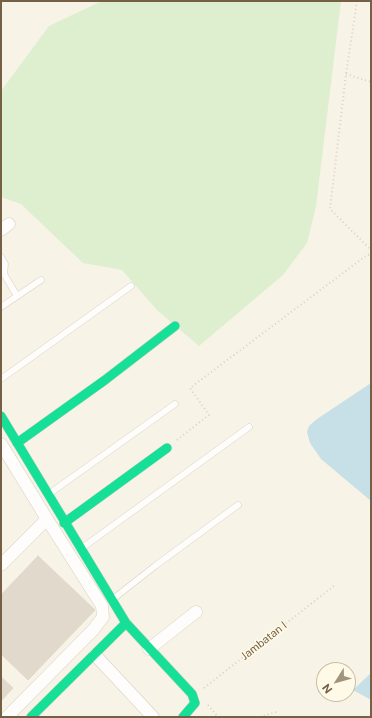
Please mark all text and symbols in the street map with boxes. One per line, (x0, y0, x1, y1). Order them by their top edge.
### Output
street label: Jambatan I (238, 619, 290, 663)
north arrow (316, 662, 356, 702)
text: N (320, 682, 335, 696)

